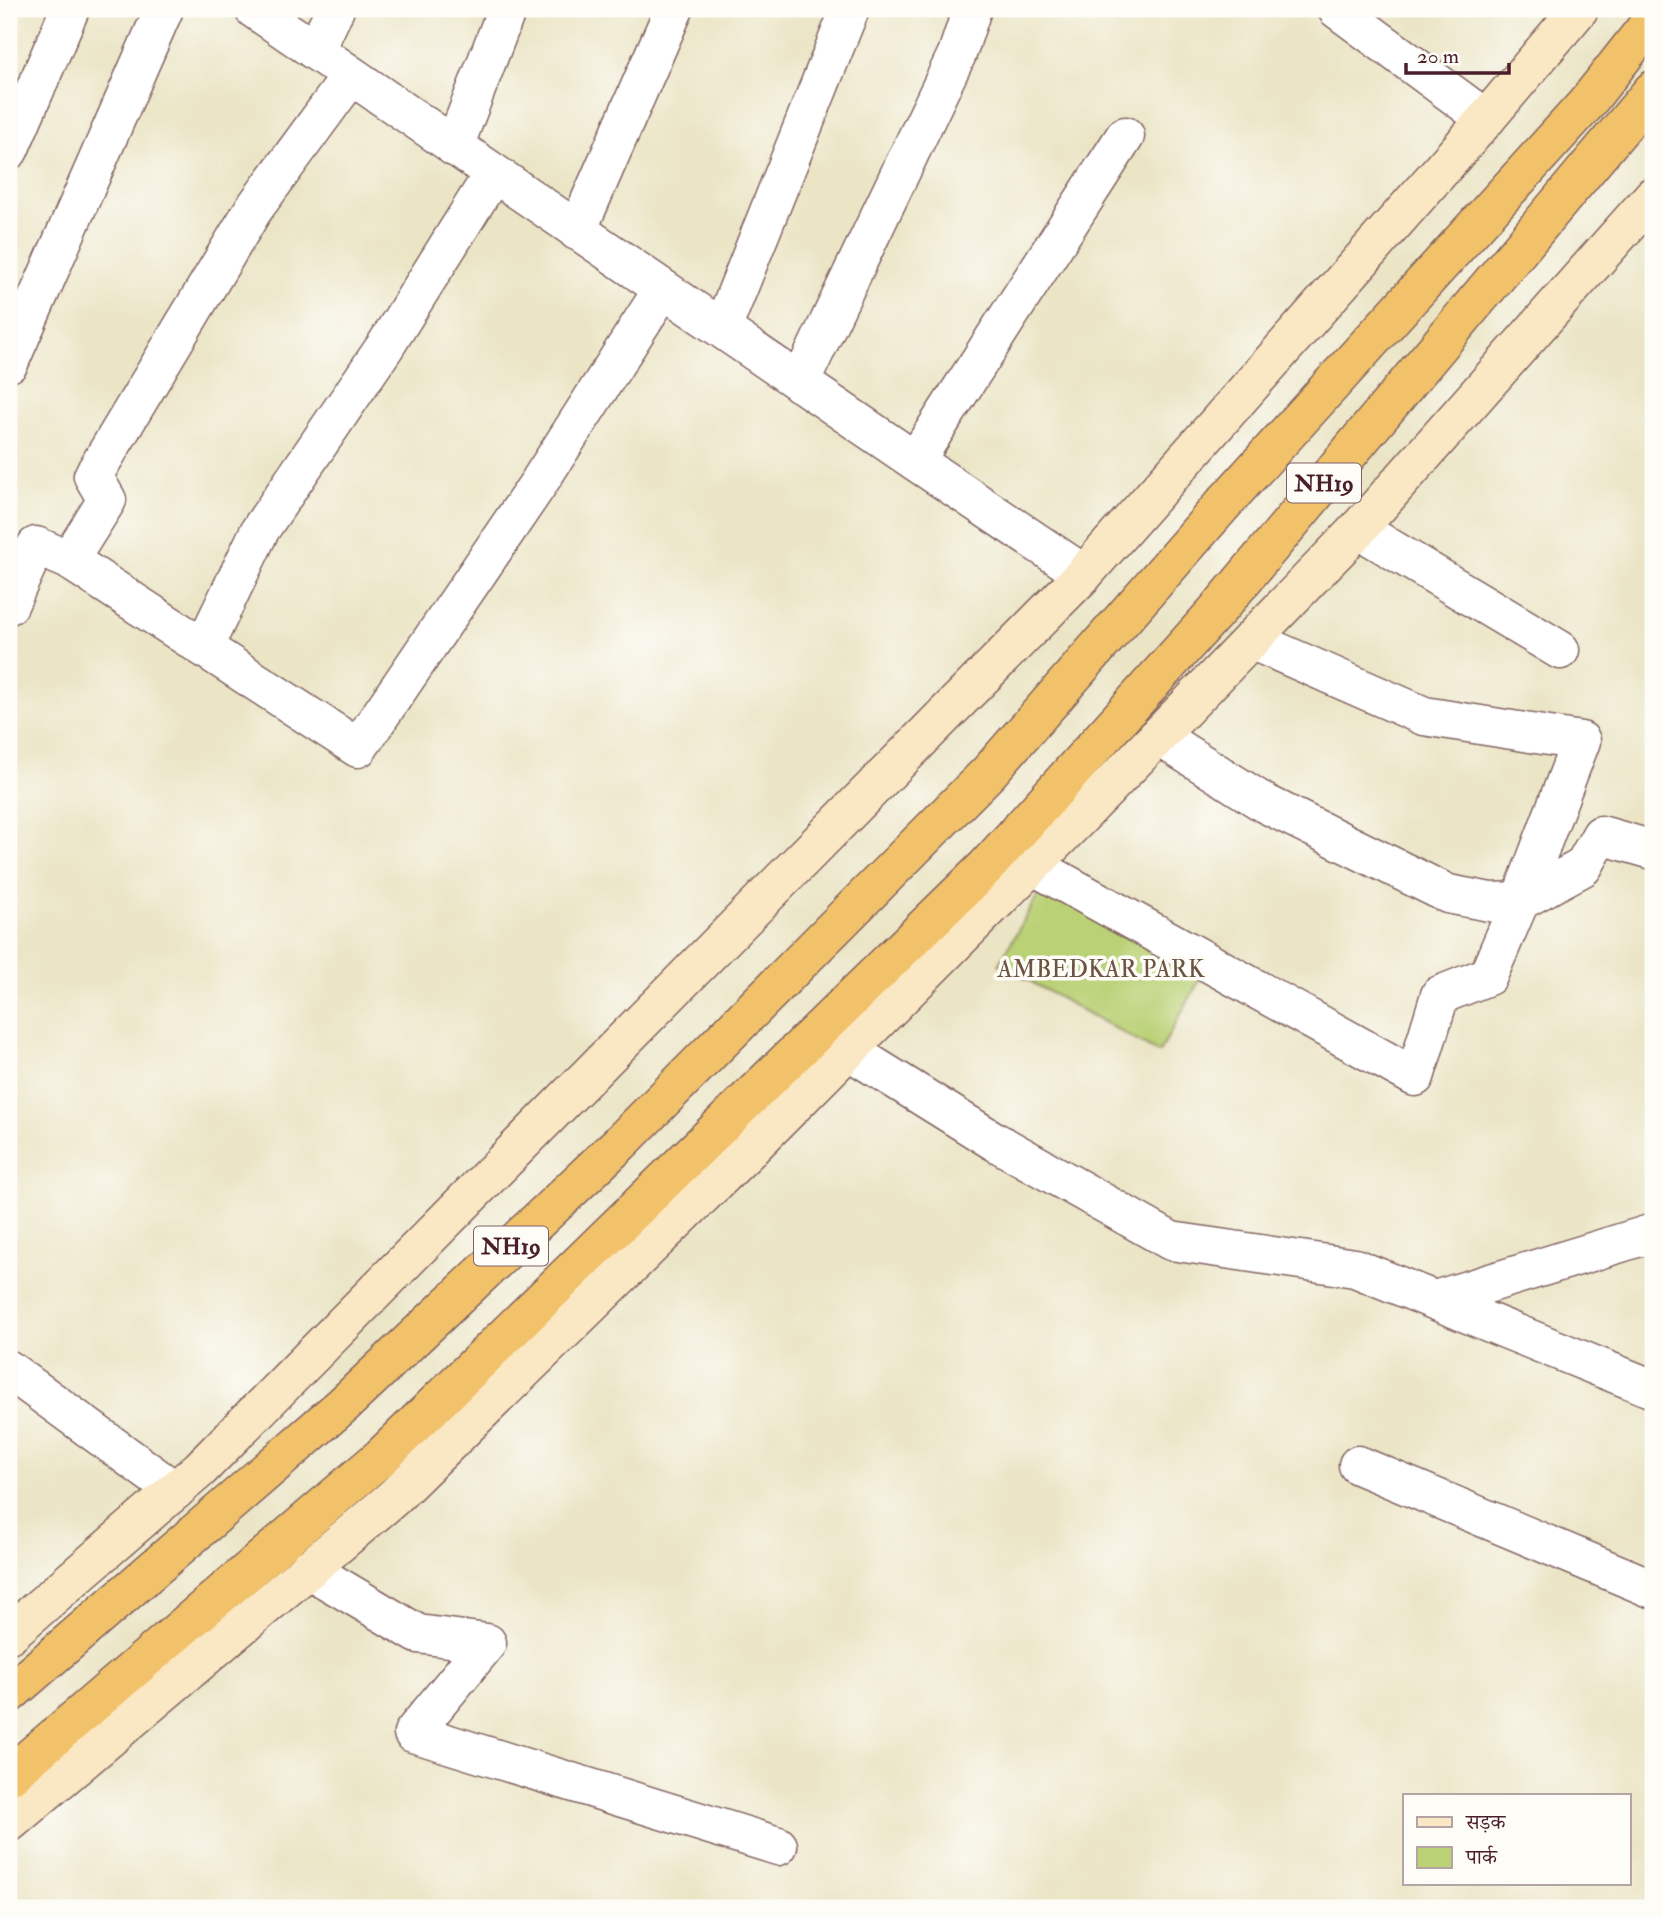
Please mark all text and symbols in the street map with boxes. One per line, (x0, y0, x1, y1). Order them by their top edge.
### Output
scale bar (1406, 32, 1510, 76)
text: 20 m (1417, 43, 1459, 70)
road number: NH19 (1287, 463, 1361, 503)
park label: AMBEDKAR PARK (996, 954, 1205, 985)
road number: NH19 (474, 1226, 548, 1266)
legend (1403, 1794, 1630, 1885)
text: सड़क (1465, 1809, 1506, 1836)
text: पार्क (1465, 1844, 1498, 1871)

